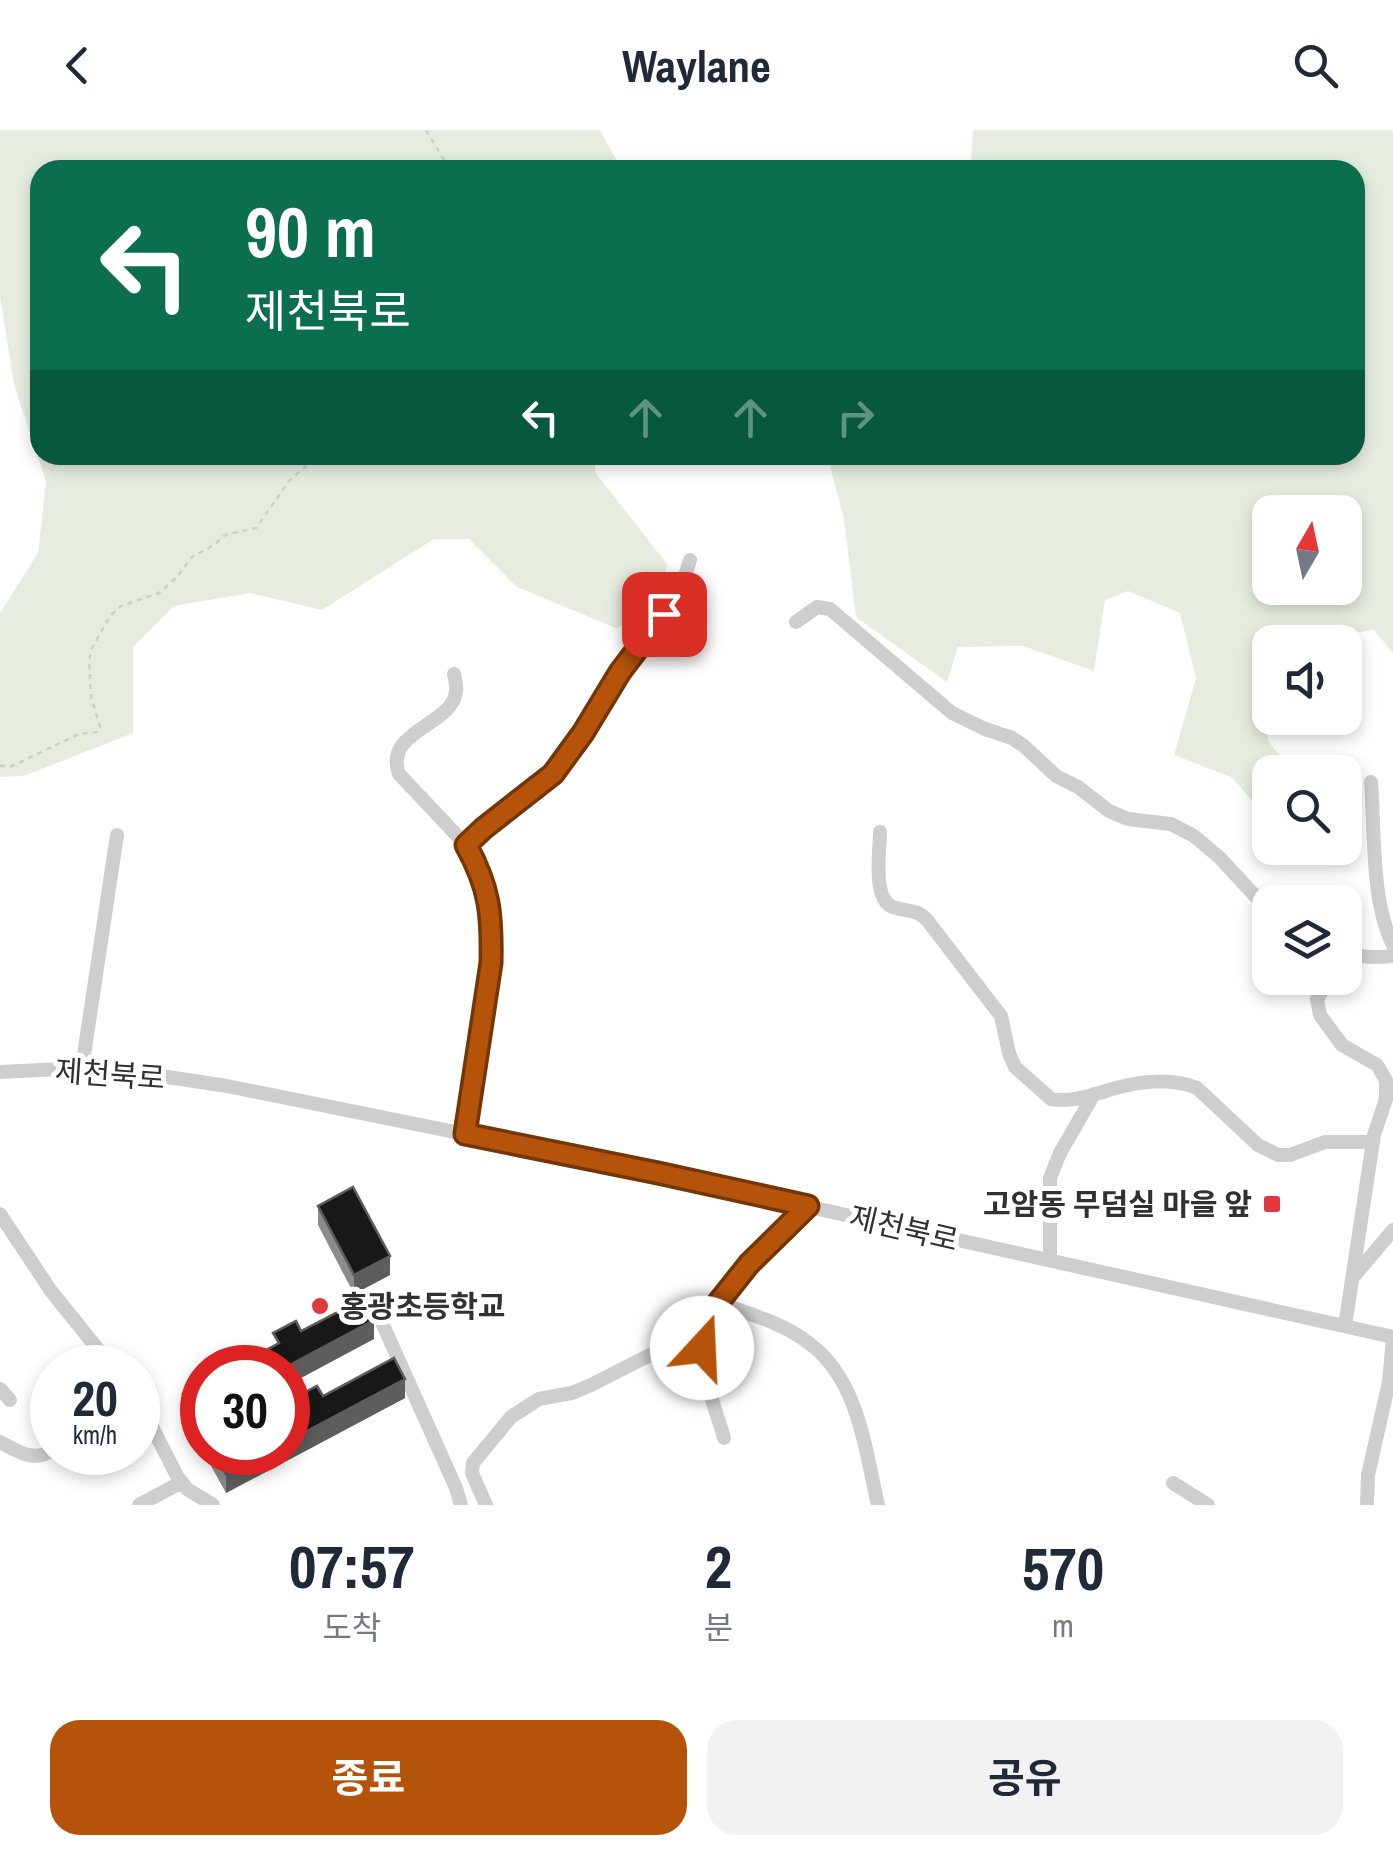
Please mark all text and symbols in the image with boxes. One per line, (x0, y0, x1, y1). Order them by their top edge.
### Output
text: Waylane (622, 35, 771, 96)
icon: back (50, 38, 105, 93)
icon: search (1288, 38, 1343, 93)
text: 90 m (245, 185, 376, 279)
icon: left (80, 200, 210, 330)
text: 제천북로 (245, 280, 411, 341)
icon: left (513, 390, 568, 445)
icon: ahead (618, 390, 673, 445)
icon: ahead (723, 390, 778, 445)
icon: right (828, 390, 883, 445)
north arrow (1252, 495, 1362, 605)
map controls (1252, 495, 1362, 995)
pin (622, 572, 707, 657)
icon: arrive (637, 587, 692, 642)
button: sound (1252, 625, 1362, 735)
button: search (1252, 755, 1362, 865)
button: layers (1252, 885, 1362, 995)
street label: 제천북로 (54, 1050, 166, 1098)
place label: 고암동 무덤실 마을 앞 (983, 1184, 1252, 1224)
marker: 고암동 무덤실 마을 앞 (1261, 1193, 1283, 1215)
street label: 제천북로 (846, 1196, 962, 1260)
place label: 홍광초등학교 (340, 1286, 506, 1326)
marker: 홍광초등학교 (309, 1295, 331, 1317)
position arrow (650, 1296, 754, 1400)
speed limit sign: 30 (180, 1345, 310, 1475)
text: 20 (72, 1364, 118, 1432)
text: km/h (73, 1418, 117, 1452)
text: 07:57 (289, 1526, 415, 1607)
text: 2 (705, 1526, 732, 1607)
text: 570 (1022, 1528, 1104, 1609)
text: m (1052, 1604, 1074, 1647)
text: 도착 (322, 1606, 381, 1649)
text: 분 (704, 1606, 733, 1649)
button: 종료 (50, 1720, 687, 1835)
button: 공유 (707, 1720, 1343, 1835)

